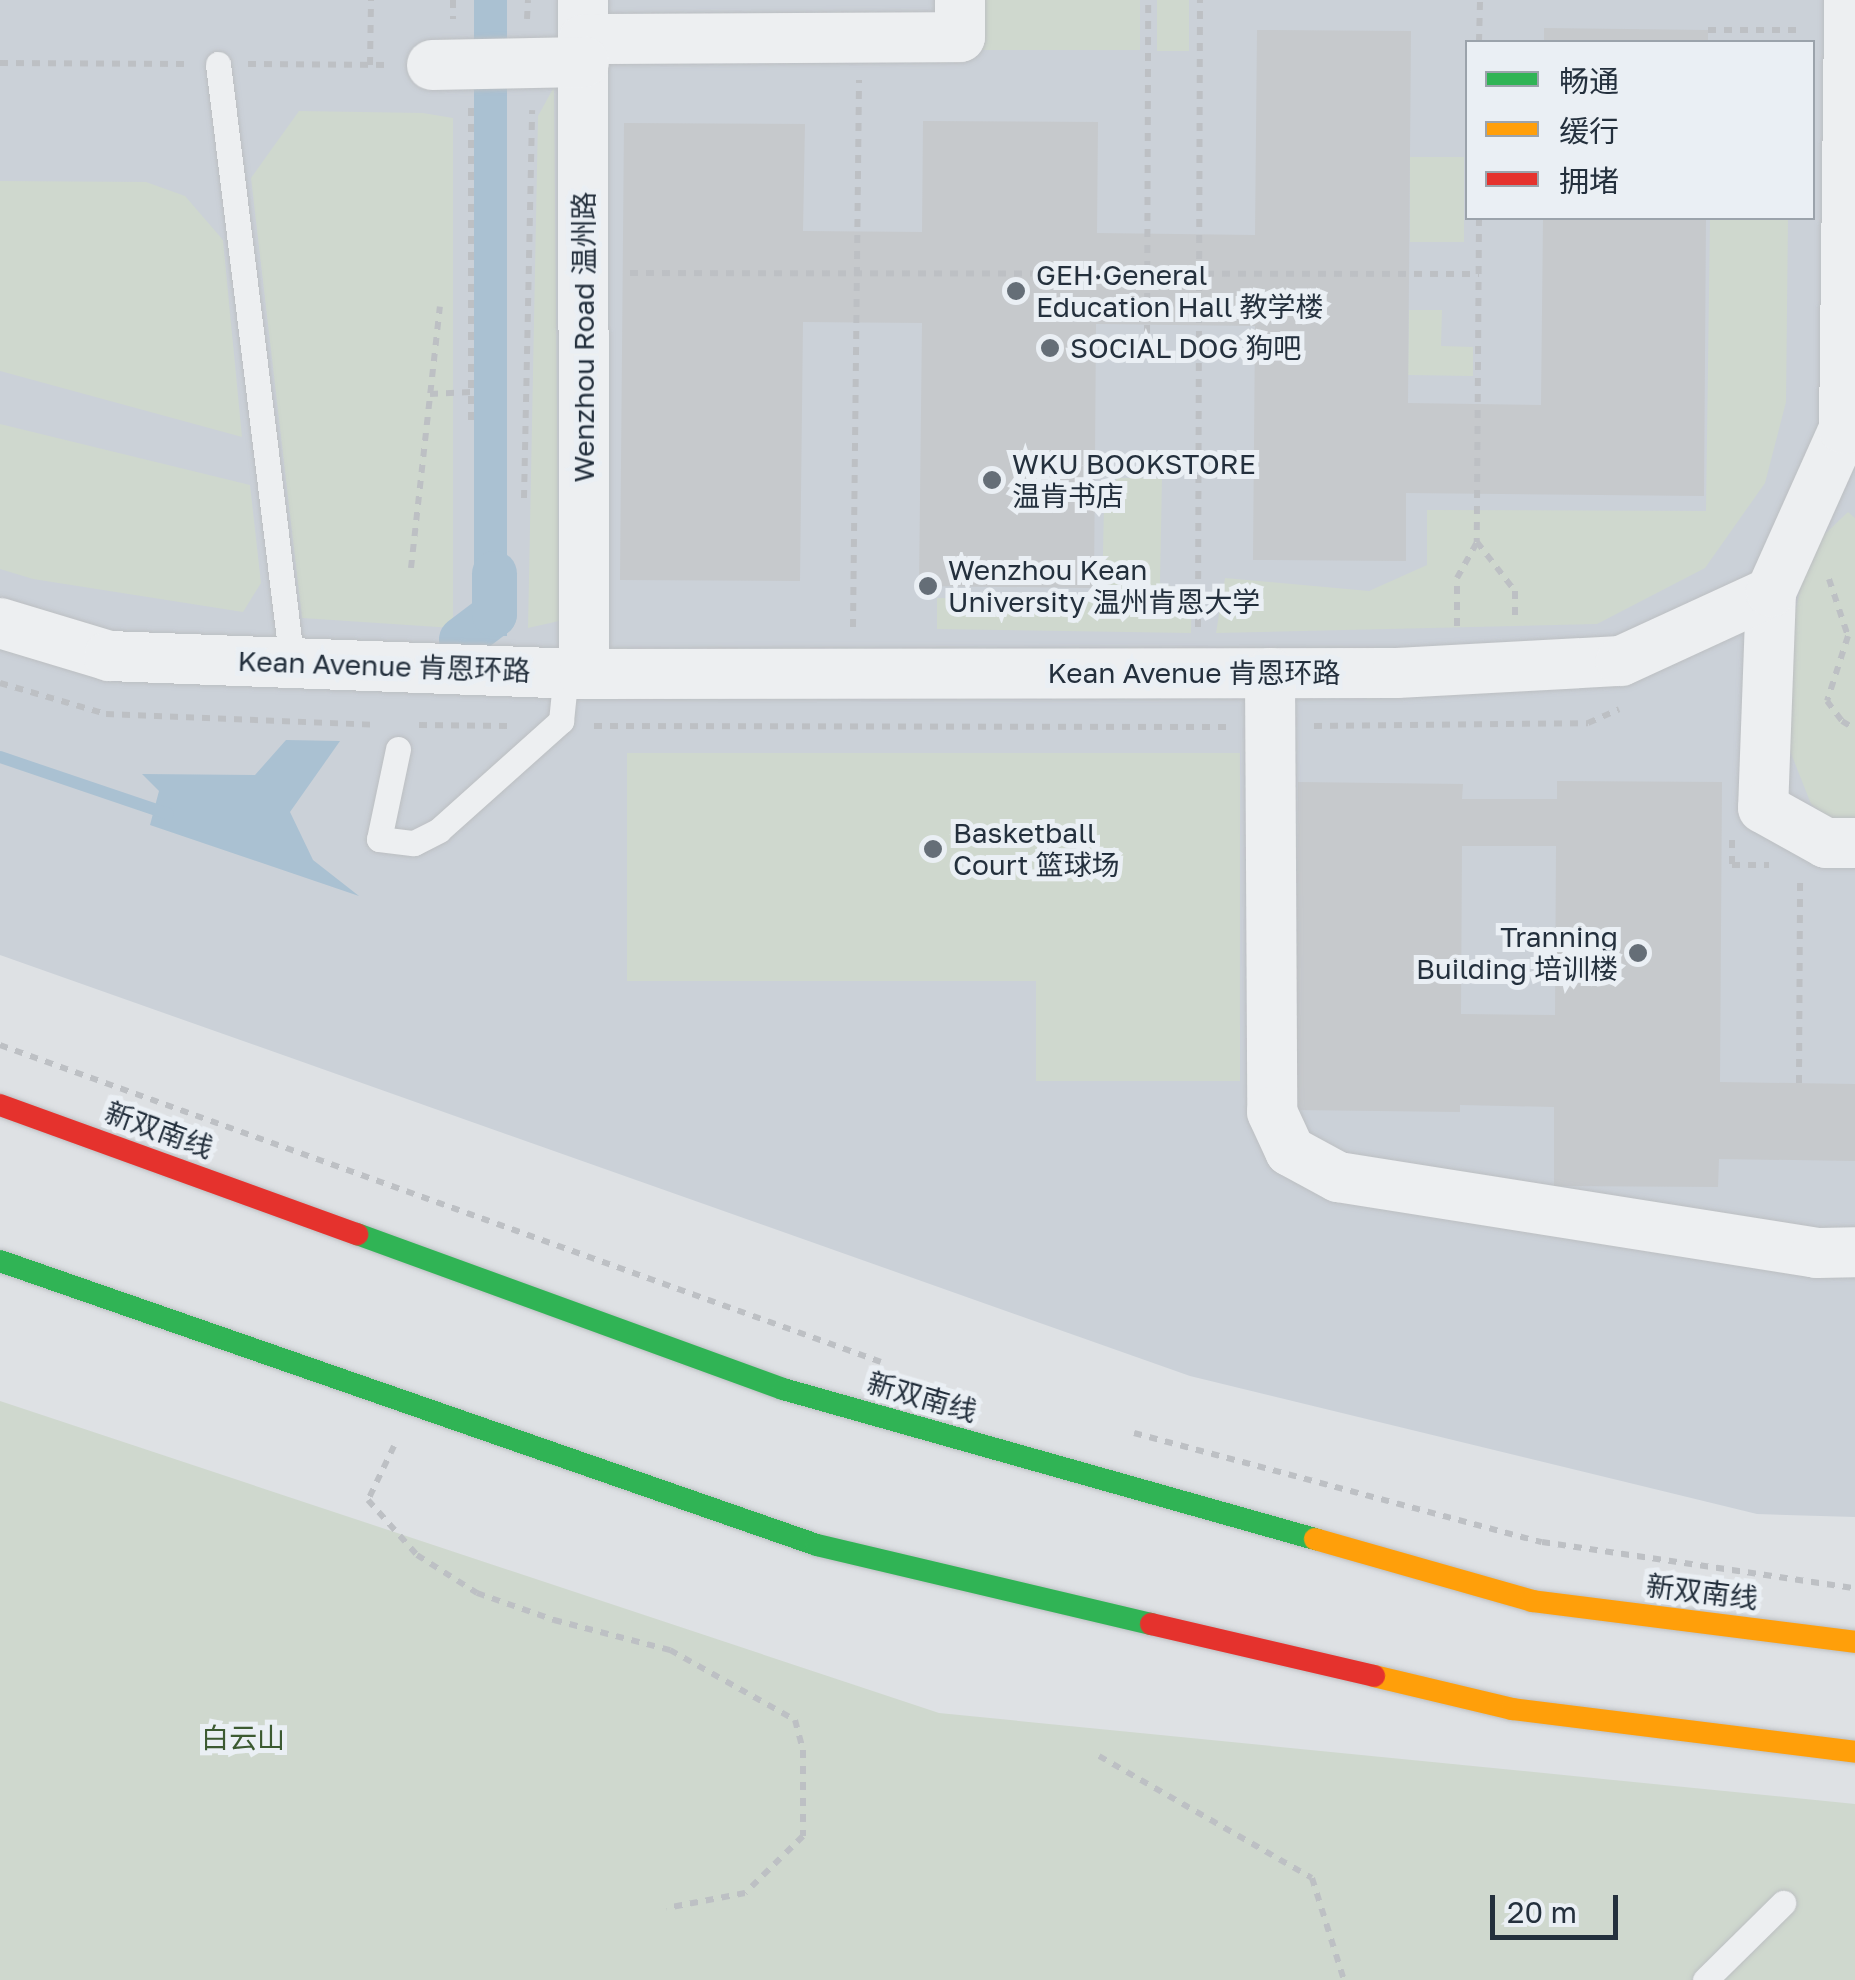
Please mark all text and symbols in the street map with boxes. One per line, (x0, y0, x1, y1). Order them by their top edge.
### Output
legend (1465, 40, 1815, 220)
text: 畅通 (1559, 63, 1619, 99)
text: 缓行 (1559, 113, 1619, 149)
text: 拥堵 (1559, 163, 1619, 199)
street label: Wenzhou Road 温州路 (567, 191, 601, 483)
place label: GEH·General Education Hall 教学楼 (1036, 258, 1324, 324)
marker: GEH·General Education Hall 教学楼 (1005, 280, 1027, 302)
place label: SOCIAL DOG 狗吧 (1070, 331, 1301, 365)
marker: SOCIAL DOG 狗吧 (1039, 337, 1061, 359)
place label: WKU BOOKSTORE 温肯书店 (1012, 447, 1256, 513)
marker: WKU BOOKSTORE 温肯书店 (981, 469, 1003, 491)
place label: Wenzhou Kean University 温州肯恩大学 (948, 553, 1260, 619)
marker: Wenzhou Kean University 温州肯恩大学 (917, 575, 939, 597)
street label: Kean Avenue 肯恩环路 (237, 644, 531, 688)
street label: Kean Avenue 肯恩环路 (1048, 656, 1340, 690)
place label: Basketball Court 篮球场 (953, 816, 1119, 882)
marker: Basketball Court 篮球场 (922, 838, 944, 860)
place label: Tranning Building 培训楼 (1416, 920, 1618, 986)
marker: Tranning Building 培训楼 (1627, 942, 1649, 964)
street label: 新双南线 (101, 1095, 217, 1165)
street label: 新双南线 (864, 1365, 980, 1429)
street label: 新双南线 (1644, 1569, 1760, 1615)
park label: 白云山 (201, 1721, 285, 1755)
scale bar (1495, 1875, 1622, 1937)
text: 20 m (1507, 1894, 1577, 1930)

